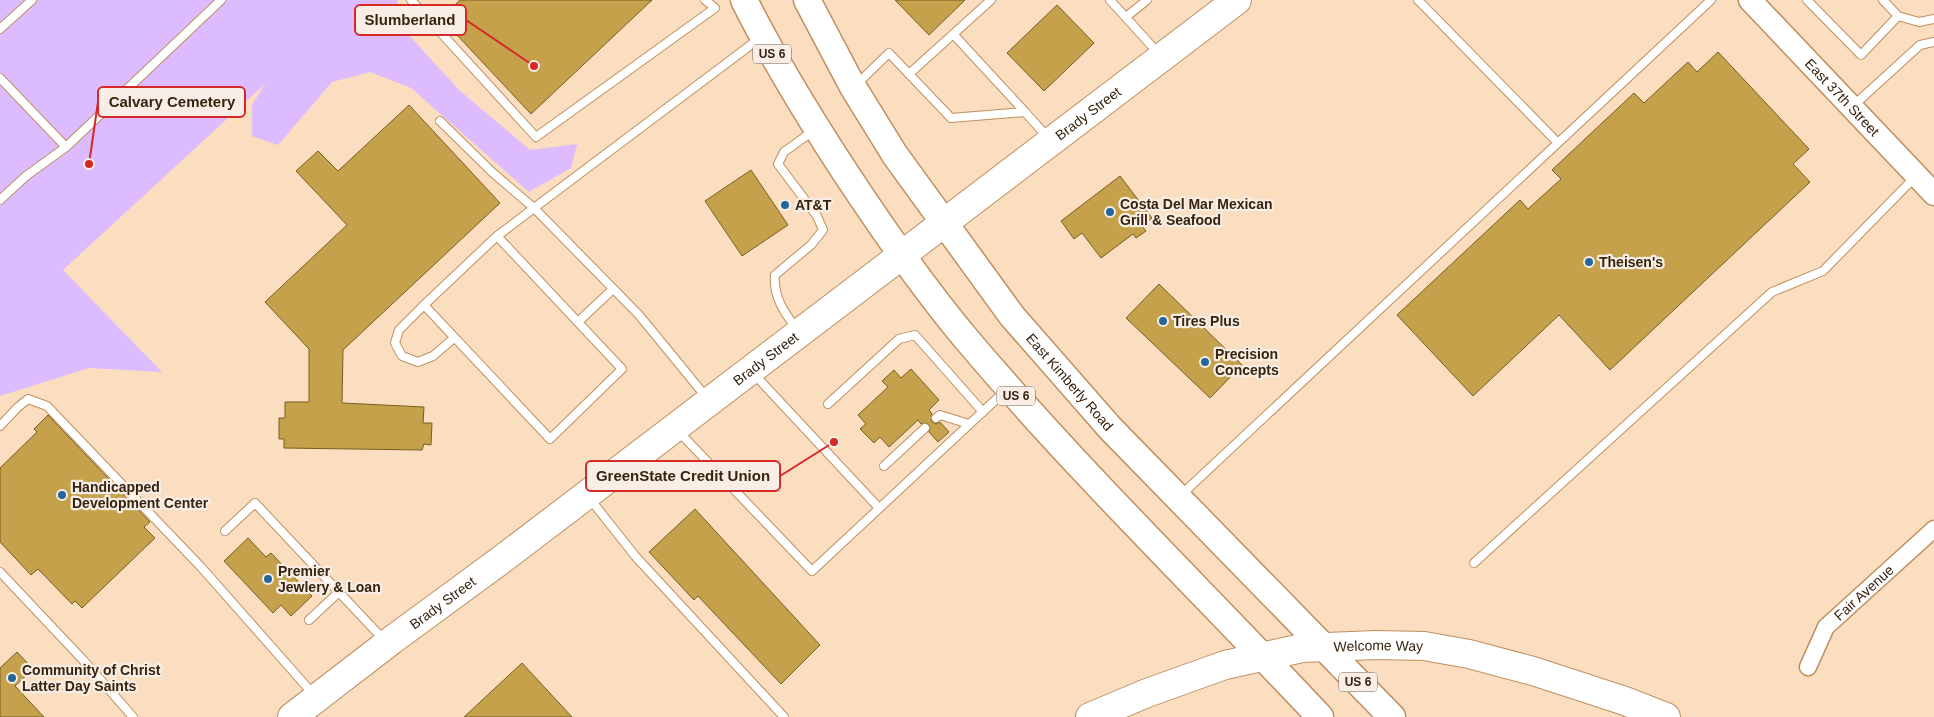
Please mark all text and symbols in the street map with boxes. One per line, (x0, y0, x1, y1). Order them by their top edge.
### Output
callout: Slumberland (355, 5, 466, 35)
text: Slumberland (365, 11, 455, 28)
road number: US 6 (753, 44, 791, 64)
street label: East 37th Street (1802, 55, 1883, 139)
street label: Brady Street (1052, 83, 1124, 143)
callout: Calvary Cemetery (98, 87, 245, 117)
text: Calvary Cemetery (109, 93, 236, 110)
place label: Costa Del Mar Mexican Grill & Seafood (1120, 196, 1273, 228)
place label: AT&T (795, 197, 832, 213)
marker: AT&T (779, 199, 791, 211)
marker: Costa Del Mar Mexican Grill & Seafood (1104, 206, 1116, 218)
place label: Theisen's (1599, 254, 1663, 270)
marker: Theisen's (1583, 256, 1595, 268)
place label: Tires Plus (1173, 313, 1240, 329)
marker: Tires Plus (1157, 315, 1169, 327)
street label: Brady Street (730, 329, 802, 389)
street label: East Kimberly Road (1023, 330, 1117, 434)
place label: Precision Concepts (1215, 346, 1279, 378)
marker: Precision Concepts (1199, 356, 1211, 368)
road number: US 6 (997, 386, 1035, 406)
callout: GreenState Credit Union (586, 461, 780, 491)
text: GreenState Credit Union (596, 467, 770, 484)
place label: Handicapped Development Center (72, 479, 209, 511)
marker: Handicapped Development Center (56, 489, 68, 501)
street label: Fair Avenue (1831, 562, 1897, 624)
place label: Premier Jewlery & Loan (278, 563, 381, 595)
marker: Premier Jewlery & Loan (262, 573, 274, 585)
street label: Brady Street (406, 573, 479, 632)
street label: Welcome Way (1333, 637, 1423, 655)
place label: Community of Christ Latter Day Saints (22, 662, 161, 694)
marker: Community of Christ Latter Day Saints (6, 672, 18, 684)
road number: US 6 (1339, 672, 1377, 692)

